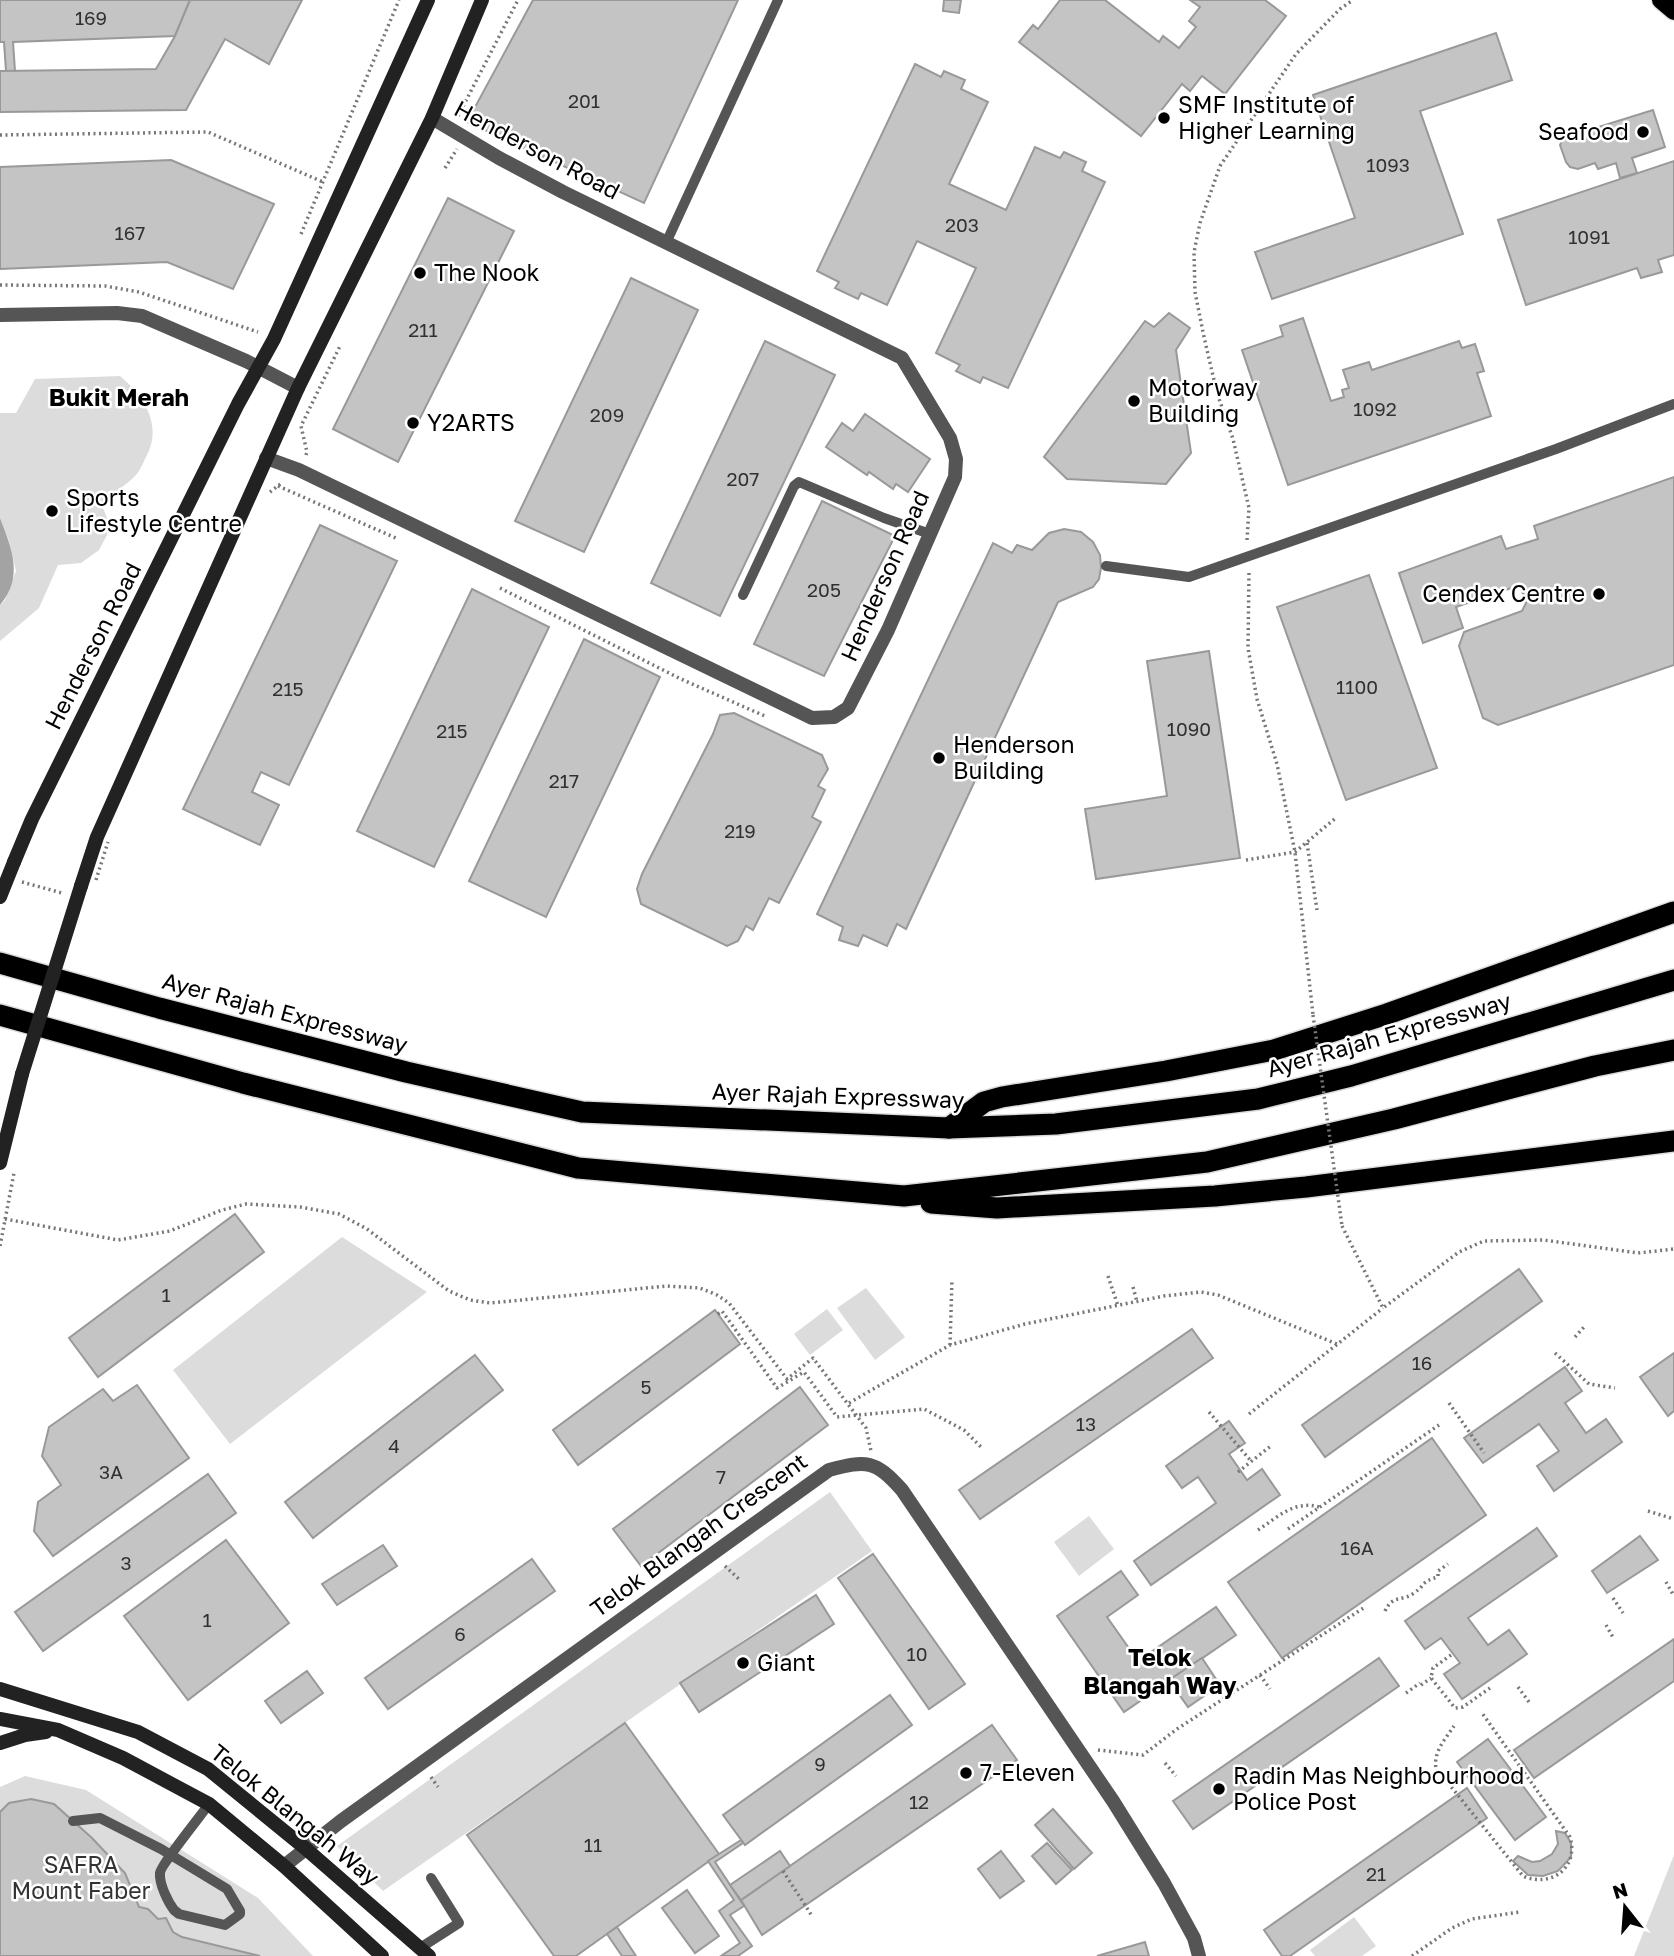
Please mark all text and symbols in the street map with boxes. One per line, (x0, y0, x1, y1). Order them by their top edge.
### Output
house number: 169 (75, 6, 107, 29)
house number: 201 (568, 89, 600, 112)
place label: SMF Institute of Higher Learning (1178, 90, 1355, 144)
street label: Henderson Road (450, 94, 625, 205)
marker: SMF Institute of Higher Learning (1156, 110, 1172, 126)
place label: Seafood (1538, 117, 1629, 145)
marker: Seafood (1635, 124, 1651, 140)
house number: 1093 (1366, 153, 1410, 176)
house number: 203 (945, 213, 979, 236)
house number: 167 (115, 221, 145, 244)
house number: 1091 (1568, 225, 1610, 248)
place label: The Nook (434, 258, 540, 286)
marker: The Nook (412, 265, 428, 281)
house number: 211 (408, 318, 438, 341)
place label: Motorway Building (1148, 373, 1258, 427)
district label: Bukit Merah (49, 382, 189, 411)
marker: Motorway Building (1126, 393, 1142, 409)
house number: 1092 (1353, 397, 1397, 420)
house number: 209 (590, 403, 624, 426)
place label: Y2ARTS (427, 408, 515, 436)
marker: Y2ARTS (405, 415, 421, 431)
house number: 207 (727, 467, 759, 490)
place label: Sports Lifestyle Centre (66, 483, 242, 537)
street label: Henderson Road (834, 486, 934, 665)
marker: Sports Lifestyle Centre (44, 503, 60, 519)
street label: Henderson Road (38, 557, 146, 734)
house number: 205 (807, 578, 841, 601)
place label: Cendex Centre (1422, 579, 1585, 607)
marker: Cendex Centre (1591, 586, 1607, 602)
house number: 1100 (1336, 675, 1378, 698)
house number: 215 (272, 677, 304, 700)
house number: 1090 (1167, 717, 1211, 740)
house number: 215 (436, 719, 468, 742)
place label: Henderson Building (953, 730, 1075, 784)
marker: Henderson Building (931, 750, 947, 766)
house number: 217 (549, 769, 579, 792)
house number: 219 (724, 819, 756, 842)
street label: Ayer Rajah Expressway (160, 966, 411, 1058)
street label: Ayer Rajah Expressway (1263, 986, 1514, 1082)
street label: Ayer Rajah Expressway (711, 1077, 965, 1113)
house number: 1 (161, 1283, 171, 1306)
house number: 16 (1412, 1351, 1432, 1374)
house number: 5 (640, 1375, 652, 1398)
house number: 13 (1076, 1412, 1096, 1435)
house number: 4 (388, 1434, 400, 1457)
street label: Telok Blangah Crescent (585, 1446, 812, 1622)
house number: 3A (99, 1460, 123, 1483)
house number: 7 (716, 1465, 726, 1488)
house number: 16A (1340, 1536, 1374, 1559)
house number: 3 (120, 1551, 132, 1574)
house number: 1 (202, 1608, 212, 1631)
house number: 6 (454, 1622, 466, 1645)
house number: 10 (907, 1642, 928, 1665)
district label: Telok Blangah Way (1083, 1642, 1237, 1699)
place label: Giant (757, 1648, 816, 1676)
marker: Giant (735, 1655, 751, 1671)
street label: Telok Blangah Way (206, 1738, 386, 1891)
house number: 9 (814, 1752, 826, 1775)
place label: 7-Eleven (980, 1758, 1075, 1786)
place label: Radin Mas Neighbourhood Police Post (1233, 1761, 1524, 1815)
marker: 7-Eleven (958, 1765, 974, 1781)
marker: Radin Mas Neighbourhood Police Post (1211, 1781, 1227, 1797)
house number: 12 (909, 1790, 929, 1813)
house number: 11 (584, 1833, 602, 1856)
park label: SAFRA Mount Faber (11, 1850, 151, 1904)
house number: 21 (1366, 1862, 1386, 1885)
north arrow (1590, 1872, 1660, 1942)
text: N (1610, 1877, 1630, 1903)

